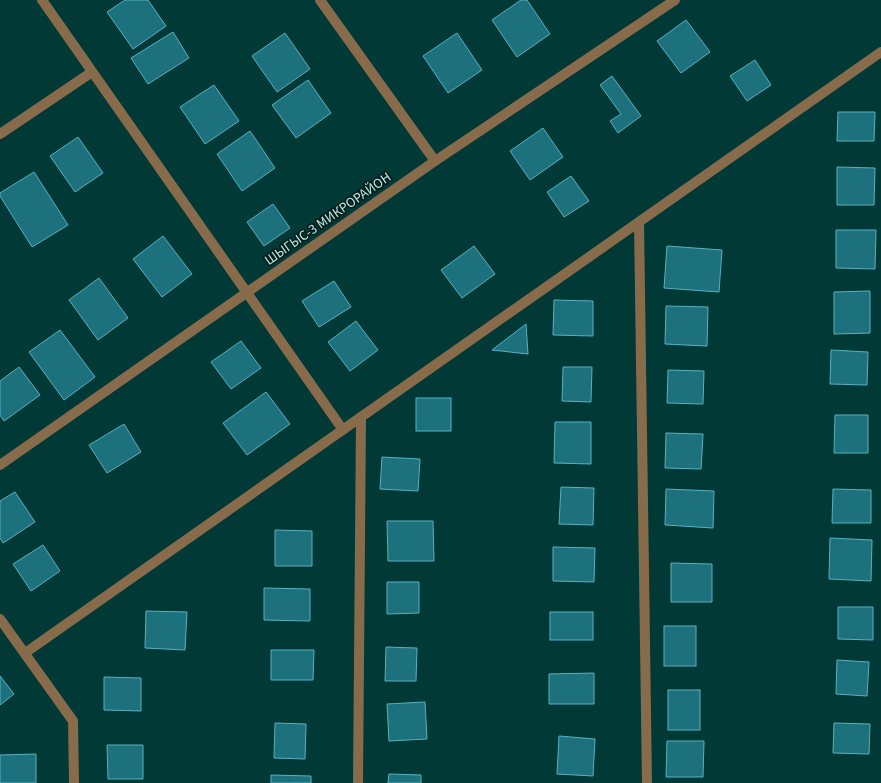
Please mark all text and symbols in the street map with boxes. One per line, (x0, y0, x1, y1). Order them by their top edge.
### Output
street label: ШЫГЫС-3 МИКРОРАЙОН (261, 168, 395, 270)

